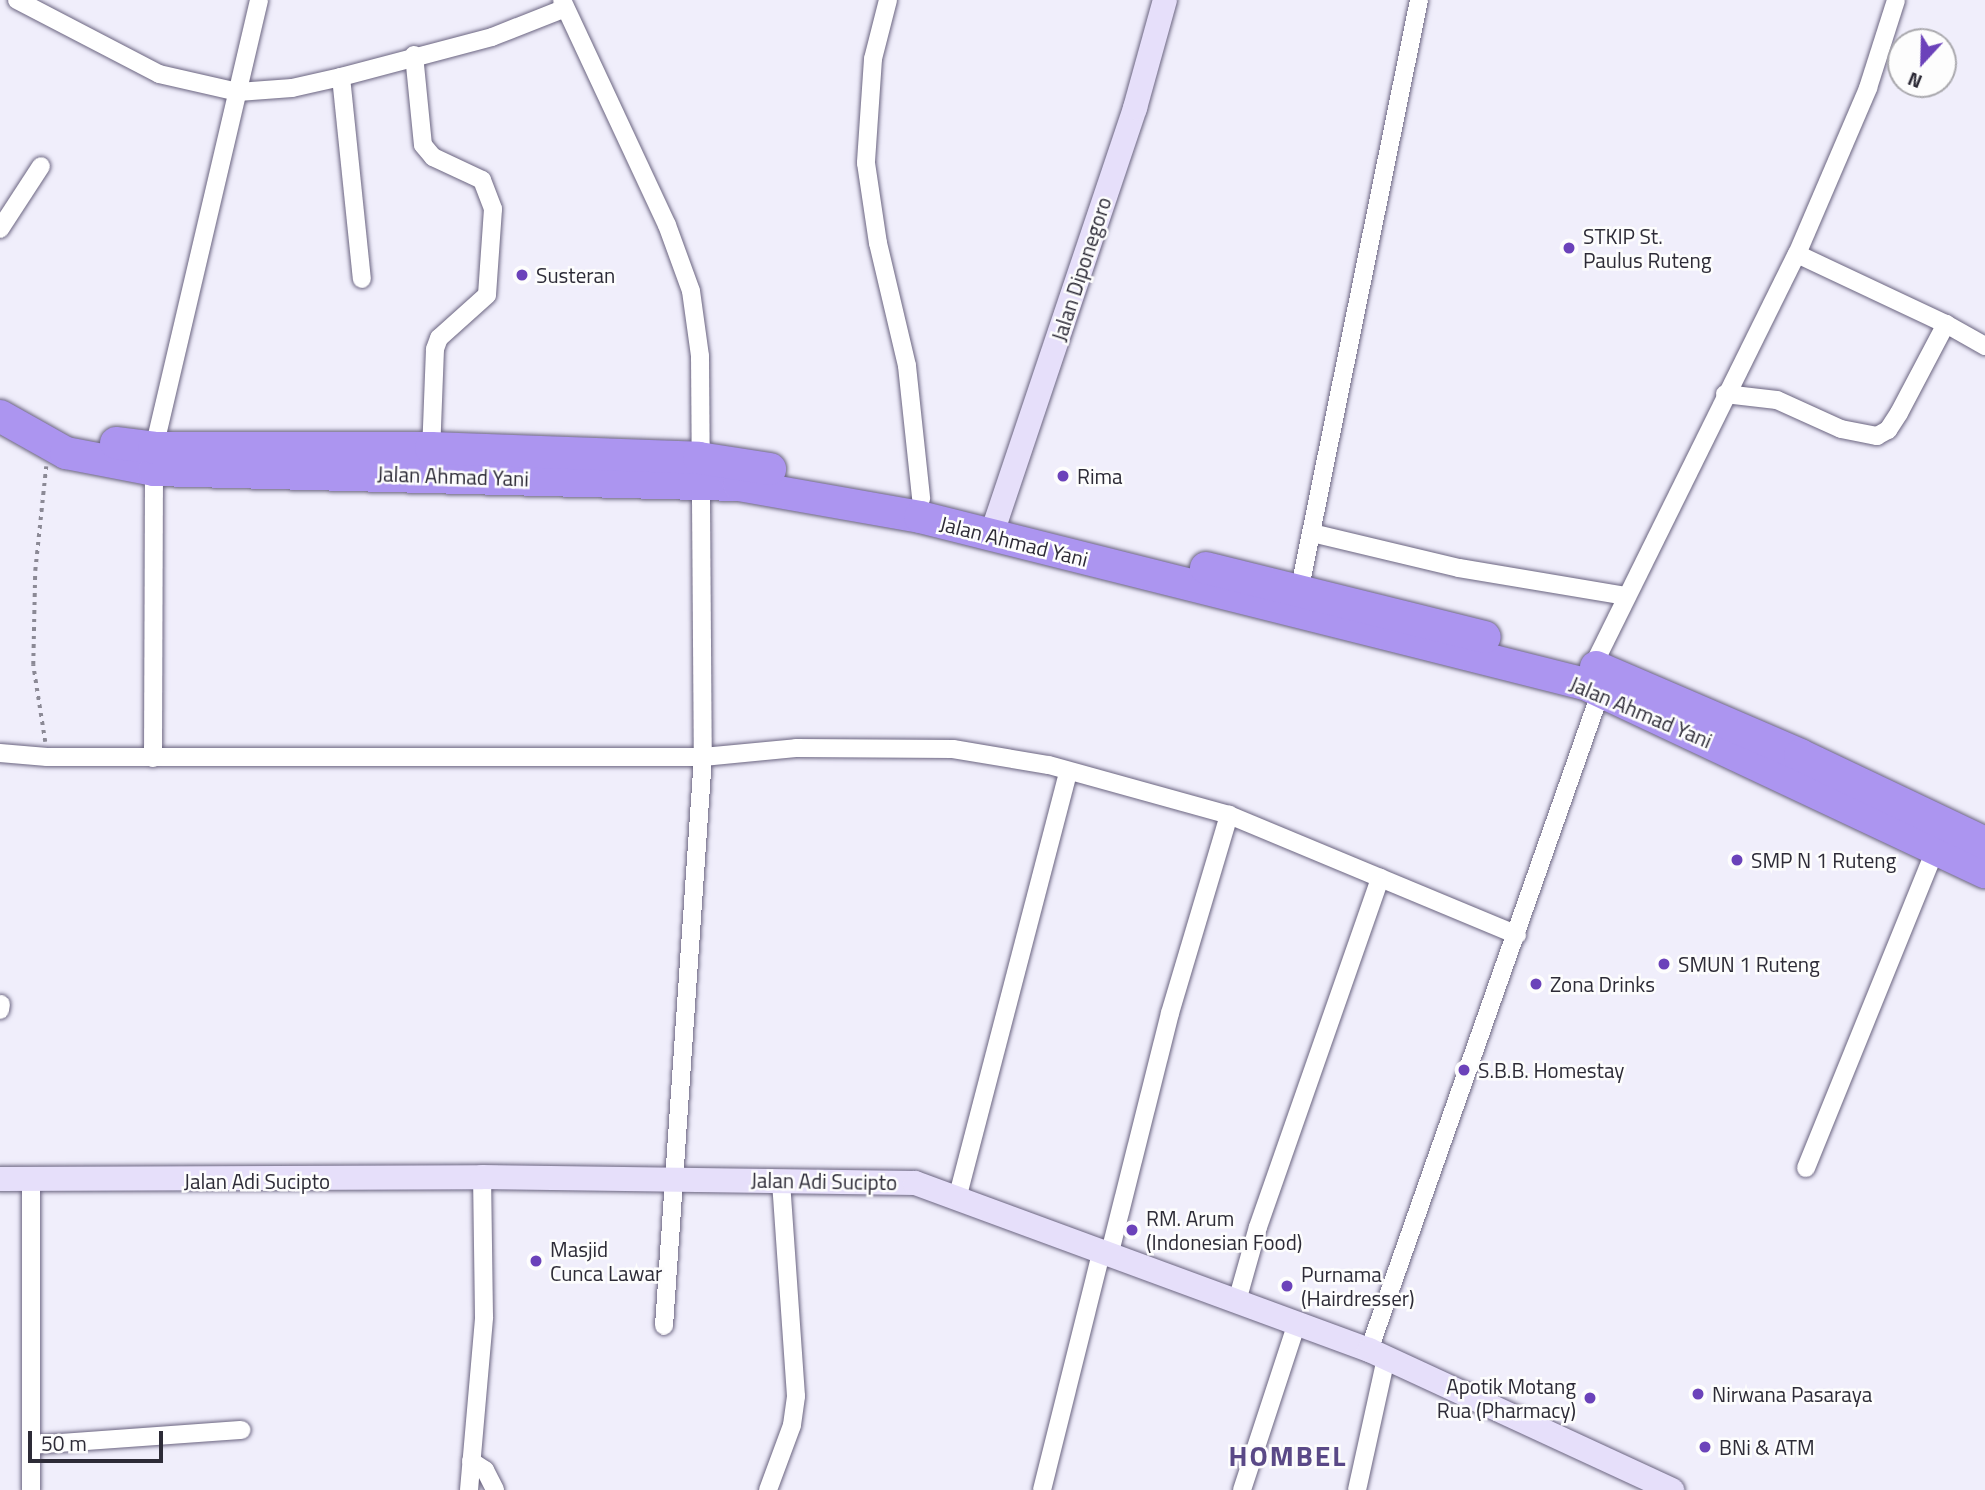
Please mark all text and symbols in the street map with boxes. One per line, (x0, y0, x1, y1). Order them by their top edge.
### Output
north arrow (1887, 28, 1957, 98)
text: N (1903, 65, 1926, 97)
street label: Jalan Diponegoro (1046, 194, 1116, 344)
place label: STKIP St. Paulus Ruteng (1583, 223, 1711, 273)
marker: STKIP St. Paulus Ruteng (1561, 240, 1577, 256)
place label: Susteran (536, 262, 615, 288)
marker: Susteran (514, 267, 530, 283)
street label: Jalan Ahmad Yani (377, 461, 529, 491)
place label: Rima (1077, 463, 1123, 489)
marker: Rima (1055, 468, 1071, 484)
street label: Jalan Ahmad Yani (937, 510, 1091, 572)
street label: Jalan Ahmad Yani (1566, 671, 1716, 753)
place label: SMP N 1 Ruteng (1751, 847, 1896, 873)
marker: SMP N 1 Ruteng (1729, 852, 1745, 868)
place label: SMUN 1 Ruteng (1678, 951, 1820, 977)
marker: SMUN 1 Ruteng (1656, 956, 1672, 972)
place label: Zona Drinks (1550, 971, 1655, 997)
marker: Zona Drinks (1528, 976, 1544, 992)
place label: S.B.B. Homestay (1478, 1057, 1624, 1083)
marker: S.B.B. Homestay (1456, 1062, 1472, 1078)
street label: Jalan Adi Sucipto (751, 1167, 897, 1195)
street label: Jalan Adi Sucipto (184, 1168, 330, 1194)
place label: RM. Arum (Indonesian Food) (1146, 1205, 1302, 1255)
marker: RM. Arum (Indonesian Food) (1124, 1222, 1140, 1238)
place label: Masjid Cunca Lawar (550, 1236, 662, 1286)
marker: Masjid Cunca Lawar (528, 1253, 544, 1269)
place label: Purnama (Hairdresser) (1301, 1261, 1414, 1311)
marker: Purnama (Hairdresser) (1279, 1278, 1295, 1294)
place label: Apotik Motang Rua (Pharmacy) (1437, 1373, 1576, 1423)
place label: Nirwana Pasaraya (1712, 1381, 1872, 1407)
marker: Nirwana Pasaraya (1690, 1386, 1706, 1402)
marker: Apotik Motang Rua (Pharmacy) (1582, 1390, 1598, 1406)
scale bar (32, 1416, 166, 1460)
text: 50 m (41, 1427, 87, 1459)
place label: BNi & ATM (1719, 1434, 1815, 1460)
district label: HOMBEL (1229, 1439, 1347, 1473)
marker: BNi & ATM (1697, 1439, 1713, 1455)

